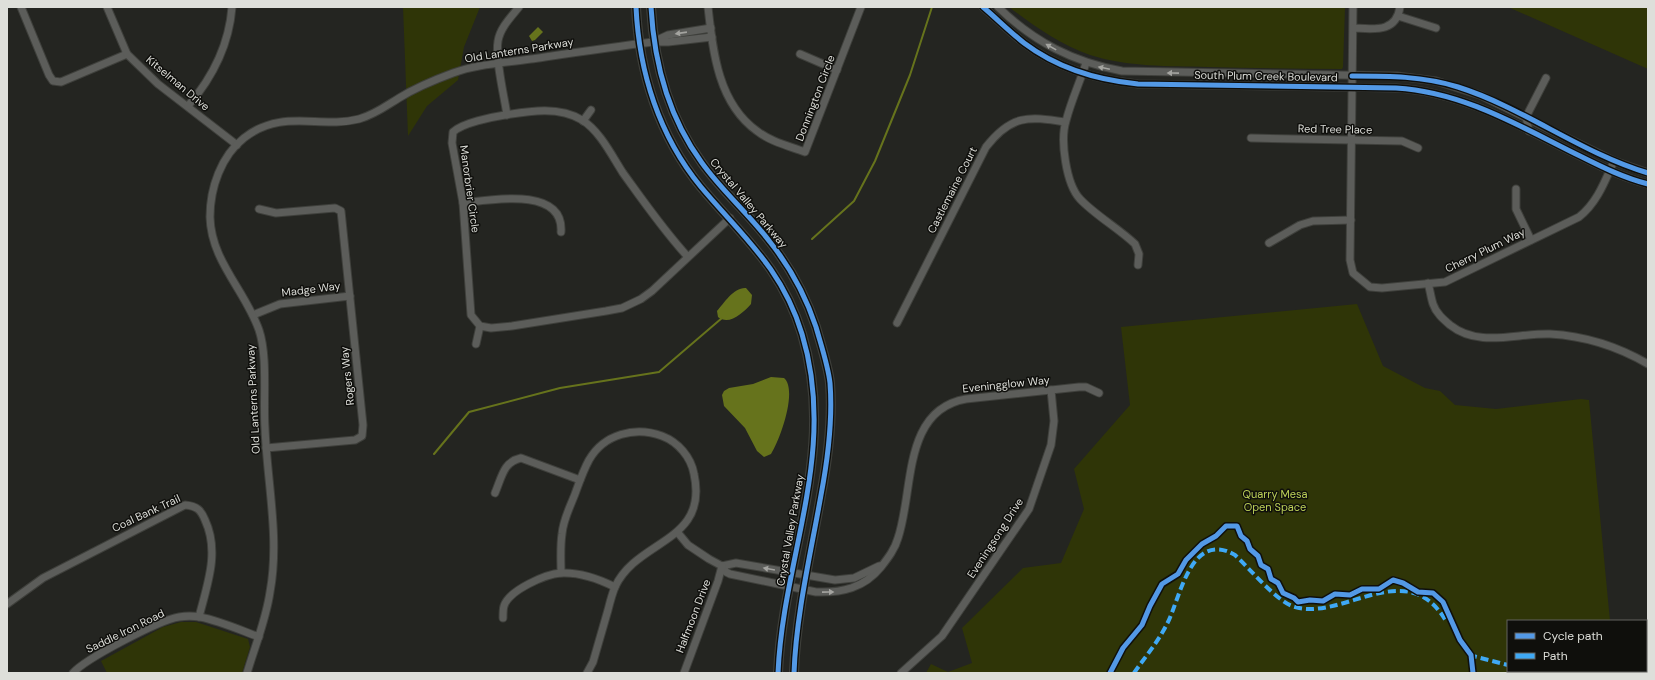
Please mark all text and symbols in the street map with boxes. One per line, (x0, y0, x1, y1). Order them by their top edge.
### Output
one-way arrow (675, 30, 687, 36)
street label: Old Lanterns Parkway (464, 34, 574, 66)
one-way arrow (1045, 43, 1056, 50)
street label: Kitselman Drive (143, 52, 213, 114)
street label: Donnington Circle (792, 53, 838, 143)
one-way arrow (1098, 64, 1110, 70)
street label: South Plum Creek Boulevard (1194, 68, 1338, 84)
one-way arrow (1166, 70, 1179, 76)
street label: Red Tree Place (1298, 121, 1372, 137)
street label: Manorbrier Circle (457, 144, 483, 234)
street label: Castlemaine Court (924, 144, 980, 236)
street label: Crystal Valley Parkway (707, 155, 791, 251)
street label: Cherry Plum Way (1443, 225, 1527, 275)
street label: Madge Way (281, 278, 341, 300)
street label: Old Lanterns Parkway (243, 344, 263, 454)
street label: Rogers Way (337, 346, 357, 406)
street label: Eveningglow Way (962, 372, 1050, 396)
street label: Crystal Valley Parkway (773, 473, 807, 587)
park label: Quarry Mesa Open Space (1243, 487, 1308, 514)
street label: Coal Bank Trail (110, 491, 182, 535)
street label: Eveningsong Drive (964, 495, 1026, 581)
one-way arrow (763, 566, 775, 572)
street label: Halfmoon Drive (673, 577, 713, 655)
one-way arrow (822, 589, 835, 595)
street label: Saddle Iron Road (83, 606, 167, 656)
legend (1507, 620, 1647, 672)
text: Cycle path (1543, 628, 1603, 644)
text: Path (1543, 648, 1568, 664)

